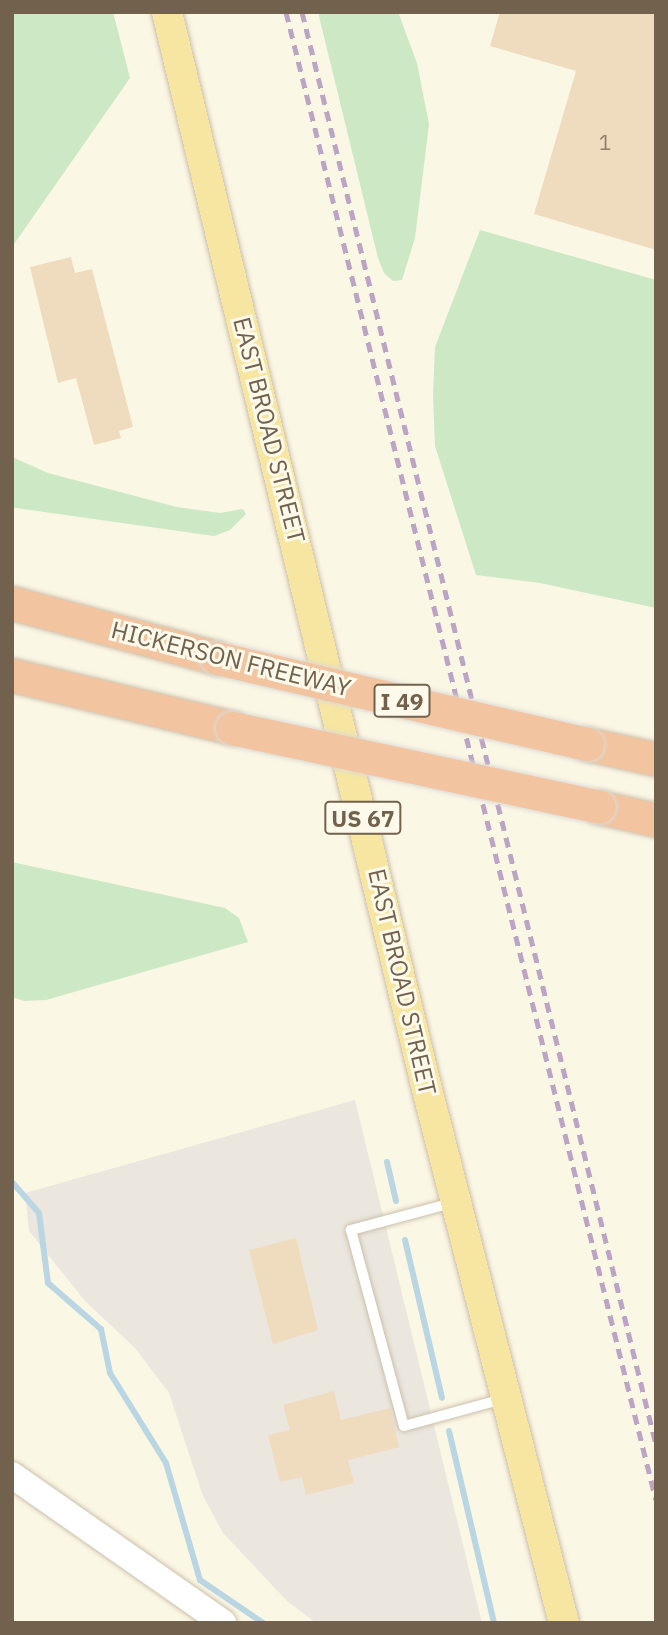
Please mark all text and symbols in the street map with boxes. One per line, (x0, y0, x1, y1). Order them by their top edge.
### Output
house number: 1 (599, 129, 611, 155)
street label: EAST BROAD STREET (227, 314, 311, 546)
street label: HICKERSON FREEWAY (108, 615, 354, 703)
road number: I 49 (372, 681, 432, 720)
road number: US 67 (323, 798, 403, 838)
street label: EAST BROAD STREET (362, 866, 442, 1098)

